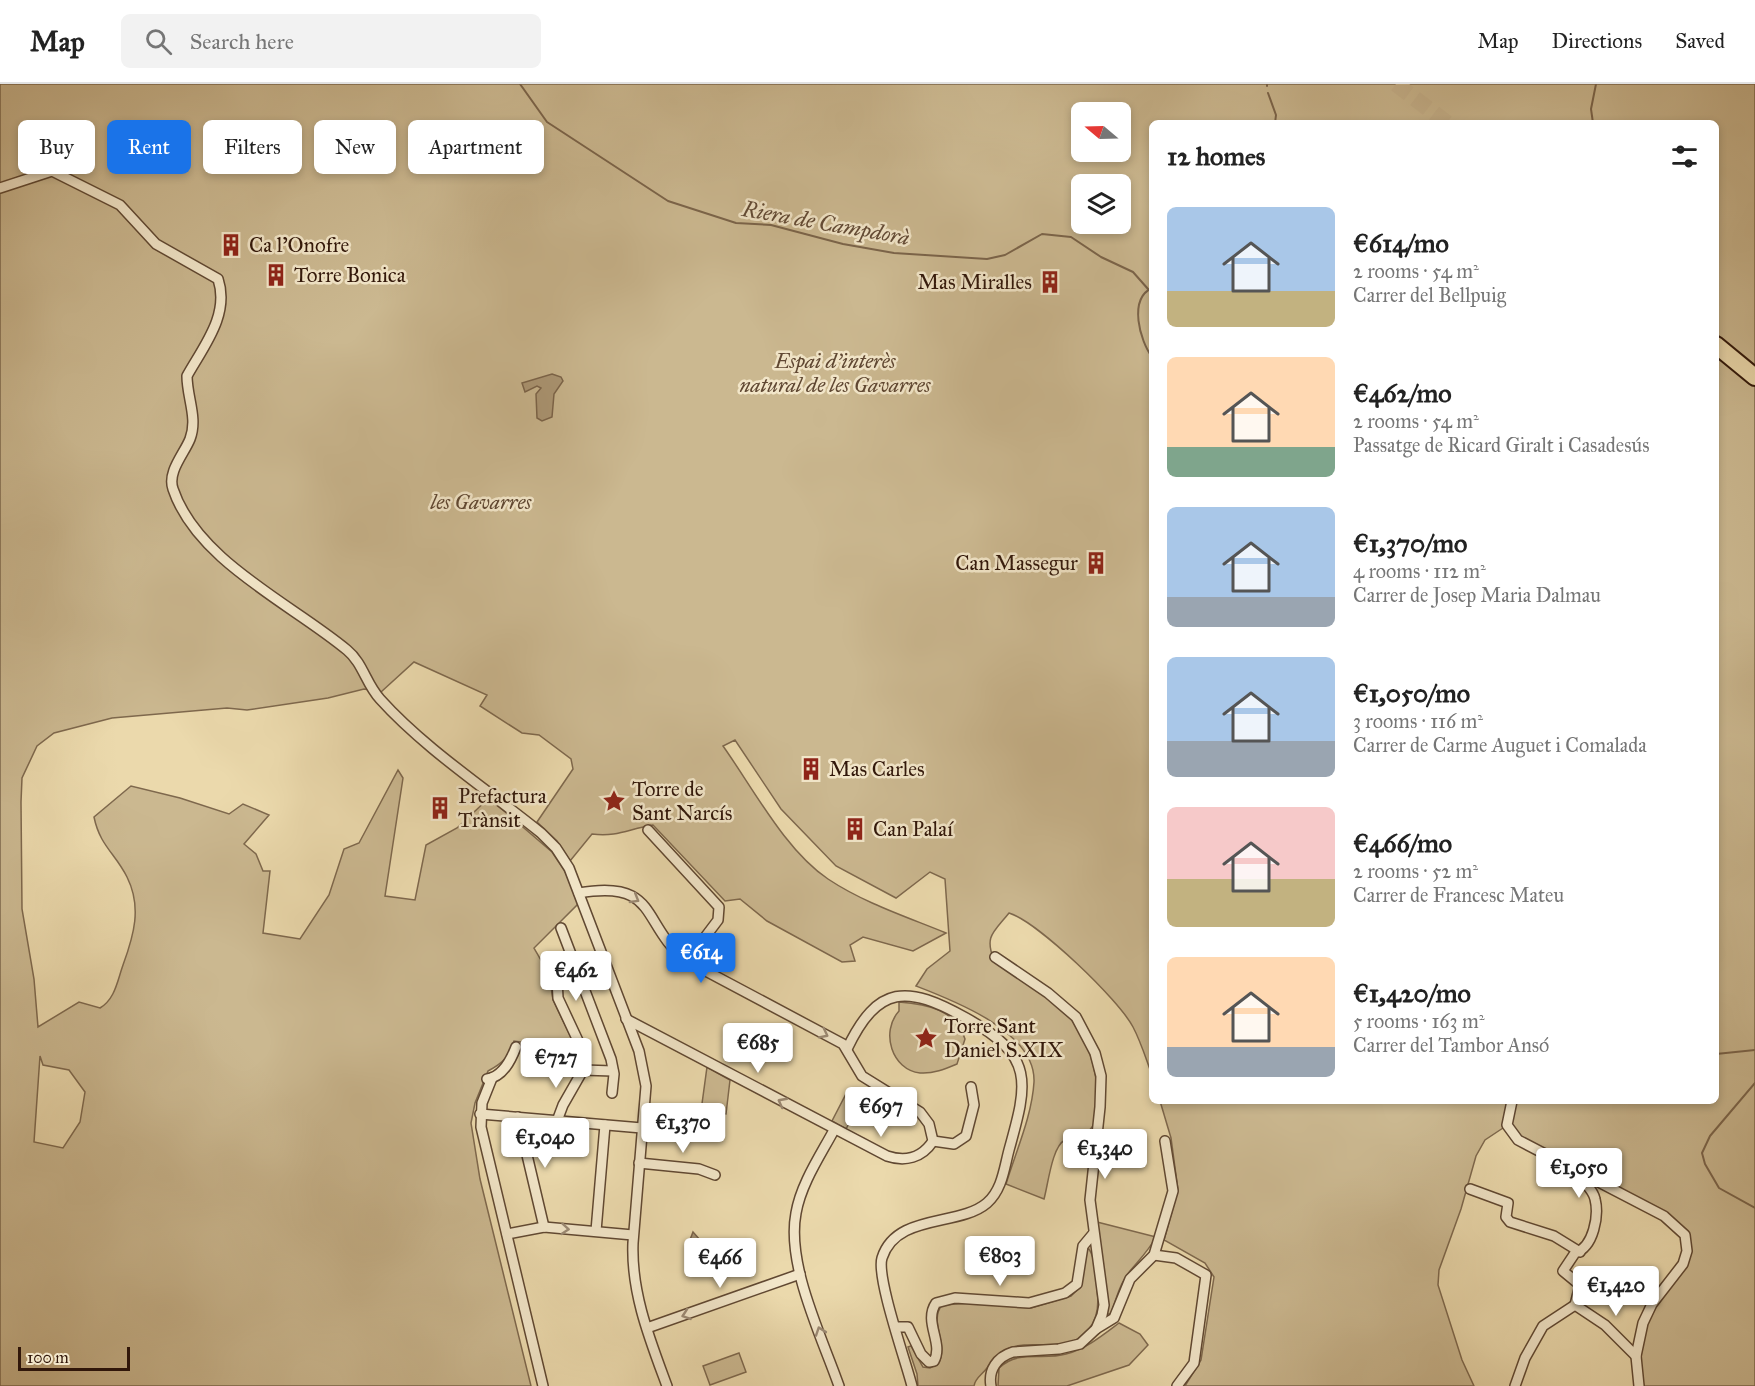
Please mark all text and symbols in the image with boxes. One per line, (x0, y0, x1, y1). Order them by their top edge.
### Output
search box (121, 14, 541, 68)
text: Map (30, 24, 85, 59)
icon: search (142, 25, 175, 58)
text: Search here (190, 28, 294, 55)
text: Map (1478, 28, 1519, 54)
text: Directions (1552, 28, 1642, 54)
text: Saved (1675, 28, 1725, 54)
north arrow (1071, 102, 1131, 162)
map controls (1071, 102, 1131, 234)
chip: Buy (18, 120, 95, 174)
chip: Rent (107, 120, 191, 174)
chip: Filters (203, 120, 302, 174)
chip: New (314, 120, 396, 174)
chip: Apartment (408, 120, 544, 174)
text: 12 homes (1167, 140, 1265, 172)
icon: filters (1668, 140, 1701, 173)
button: layers (1071, 174, 1131, 234)
water label: Riera de Campdorà (739, 195, 912, 251)
text: €614/mo (1353, 227, 1449, 259)
icon: home (1215, 231, 1287, 303)
building icon: Ca l'Onofre (218, 232, 244, 258)
place label: Ca l'Onofre (249, 232, 349, 258)
text: 2 rooms · 54 m² (1353, 259, 1479, 283)
building icon: Torre Bonica (263, 262, 289, 288)
place label: Torre Bonica (294, 262, 406, 288)
place label: Mas Miralles (917, 269, 1032, 295)
building icon: Mas Miralles (1037, 269, 1063, 295)
text: Carrer del Bellpuig (1353, 283, 1506, 307)
park label: Espai d'interès natural de les Gavarres (739, 348, 931, 398)
text: €462/mo (1353, 377, 1451, 409)
icon: home (1215, 381, 1287, 453)
text: 2 rooms · 54 m² (1353, 409, 1479, 433)
text: Passatge de Ricard Giralt i Casadesús (1353, 433, 1649, 457)
park label: les Gavarres (430, 489, 532, 515)
text: €1,370/mo (1353, 527, 1467, 559)
icon: home (1215, 531, 1287, 603)
place label: Can Massegur (955, 550, 1078, 576)
building icon: Can Massegur (1083, 550, 1109, 576)
text: 4 rooms · 112 m² (1353, 559, 1486, 583)
text: Carrer de Josep Maria Dalmau (1353, 583, 1601, 607)
text: €1,050/mo (1353, 677, 1470, 709)
icon: home (1215, 681, 1287, 753)
text: 3 rooms · 116 m² (1353, 709, 1483, 733)
text: Carrer de Carme Auguet i Comalada (1353, 733, 1647, 757)
building icon: Mas Carles (798, 756, 824, 782)
place label: Mas Carles (829, 756, 925, 782)
place label: Torre de Sant Narcís (632, 776, 732, 826)
place label: Prefactura Trànsit (458, 783, 547, 833)
place icon: Torre de Sant Narcís (601, 788, 627, 814)
building icon: Prefactura Trànsit (427, 795, 453, 821)
building icon: Can Palaí (842, 816, 868, 842)
place label: Can Palaí (873, 816, 954, 842)
text: €466/mo (1353, 827, 1452, 859)
icon: home (1215, 831, 1287, 903)
text: 2 rooms · 52 m² (1353, 859, 1478, 883)
text: Carrer de Francesc Mateu (1353, 883, 1564, 907)
one-way arrow (629, 892, 639, 904)
pin: €614 (665, 933, 737, 984)
text: €614 (680, 940, 722, 964)
pin: €462 (540, 951, 612, 1002)
text: €462 (554, 958, 598, 982)
text: €1,420/mo (1353, 977, 1471, 1009)
icon: home (1215, 981, 1287, 1053)
text: 5 rooms · 163 m² (1353, 1009, 1485, 1033)
place label: Torre Sant Daniel S.XIX (944, 1013, 1063, 1063)
pin: €685 (722, 1023, 794, 1074)
place icon: Torre Sant Daniel S.XIX (913, 1025, 939, 1051)
one-way arrow (817, 1027, 828, 1038)
text: €685 (737, 1030, 779, 1054)
text: Carrer del Tambor Ansó (1353, 1033, 1549, 1057)
pin: €727 (520, 1038, 592, 1089)
text: €727 (535, 1045, 577, 1069)
pin: €697 (845, 1087, 917, 1138)
text: €697 (859, 1094, 903, 1118)
one-way arrow (778, 1098, 789, 1109)
pin: €1,370 (634, 1103, 732, 1154)
text: €1,370 (655, 1110, 711, 1134)
pin: €1,040 (496, 1118, 594, 1169)
text: €1,040 (515, 1125, 575, 1149)
pin: €1,340 (1056, 1129, 1154, 1180)
text: €1,340 (1077, 1136, 1133, 1160)
pin: €1,050 (1530, 1148, 1628, 1199)
text: €1,050 (1550, 1155, 1608, 1179)
one-way arrow (560, 1222, 569, 1235)
pin: €803 (964, 1236, 1036, 1287)
pin: €466 (684, 1238, 756, 1289)
text: €803 (979, 1243, 1021, 1267)
text: €466 (698, 1245, 742, 1269)
pin: €1,420 (1567, 1266, 1665, 1317)
text: €1,420 (1587, 1273, 1645, 1297)
one-way arrow (681, 1308, 692, 1321)
one-way arrow (814, 1326, 827, 1337)
scale bar (18, 1344, 130, 1372)
text: 100 m (27, 1348, 69, 1367)

